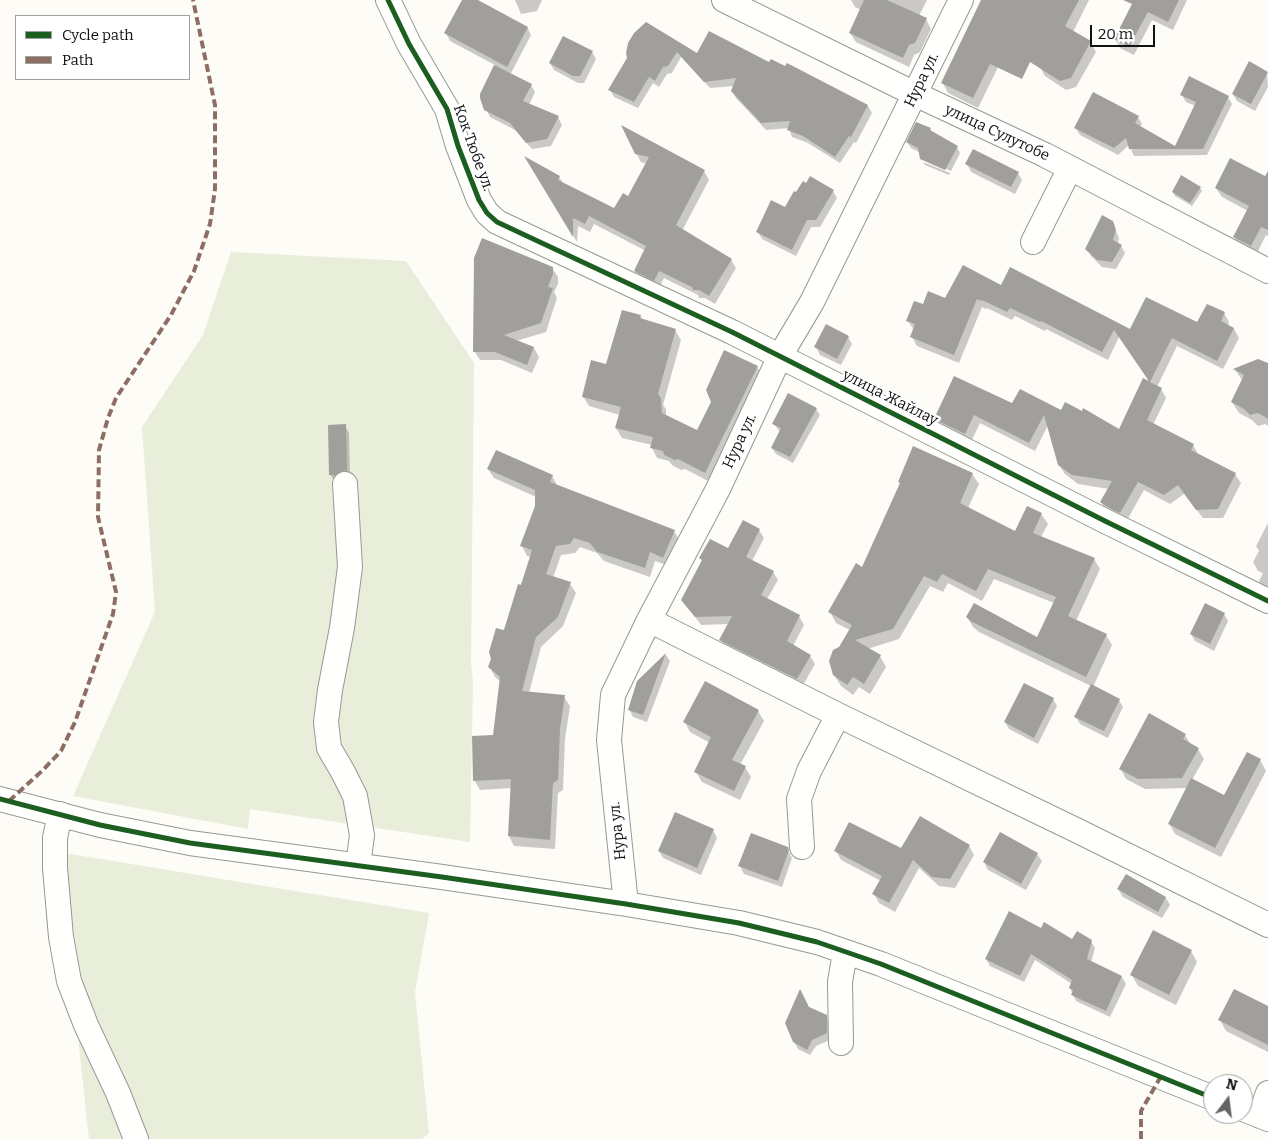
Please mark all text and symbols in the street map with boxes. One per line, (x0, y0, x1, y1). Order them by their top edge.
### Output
legend (15, 15, 190, 80)
scale bar (1093, 15, 1158, 47)
text: 20 m (1098, 25, 1133, 43)
text: Cycle path (62, 26, 134, 44)
street label: Нура ул. (901, 50, 943, 110)
text: Path (62, 51, 93, 69)
street label: улица Сулутобе (942, 101, 1052, 165)
street label: Кок Тюбе ул. (449, 102, 497, 194)
street label: улица Жайлау (839, 366, 941, 430)
street label: Нура ул. (719, 411, 761, 471)
street label: Нура ул. (606, 801, 630, 861)
north arrow (1203, 1074, 1253, 1124)
text: N (1224, 1075, 1239, 1095)

